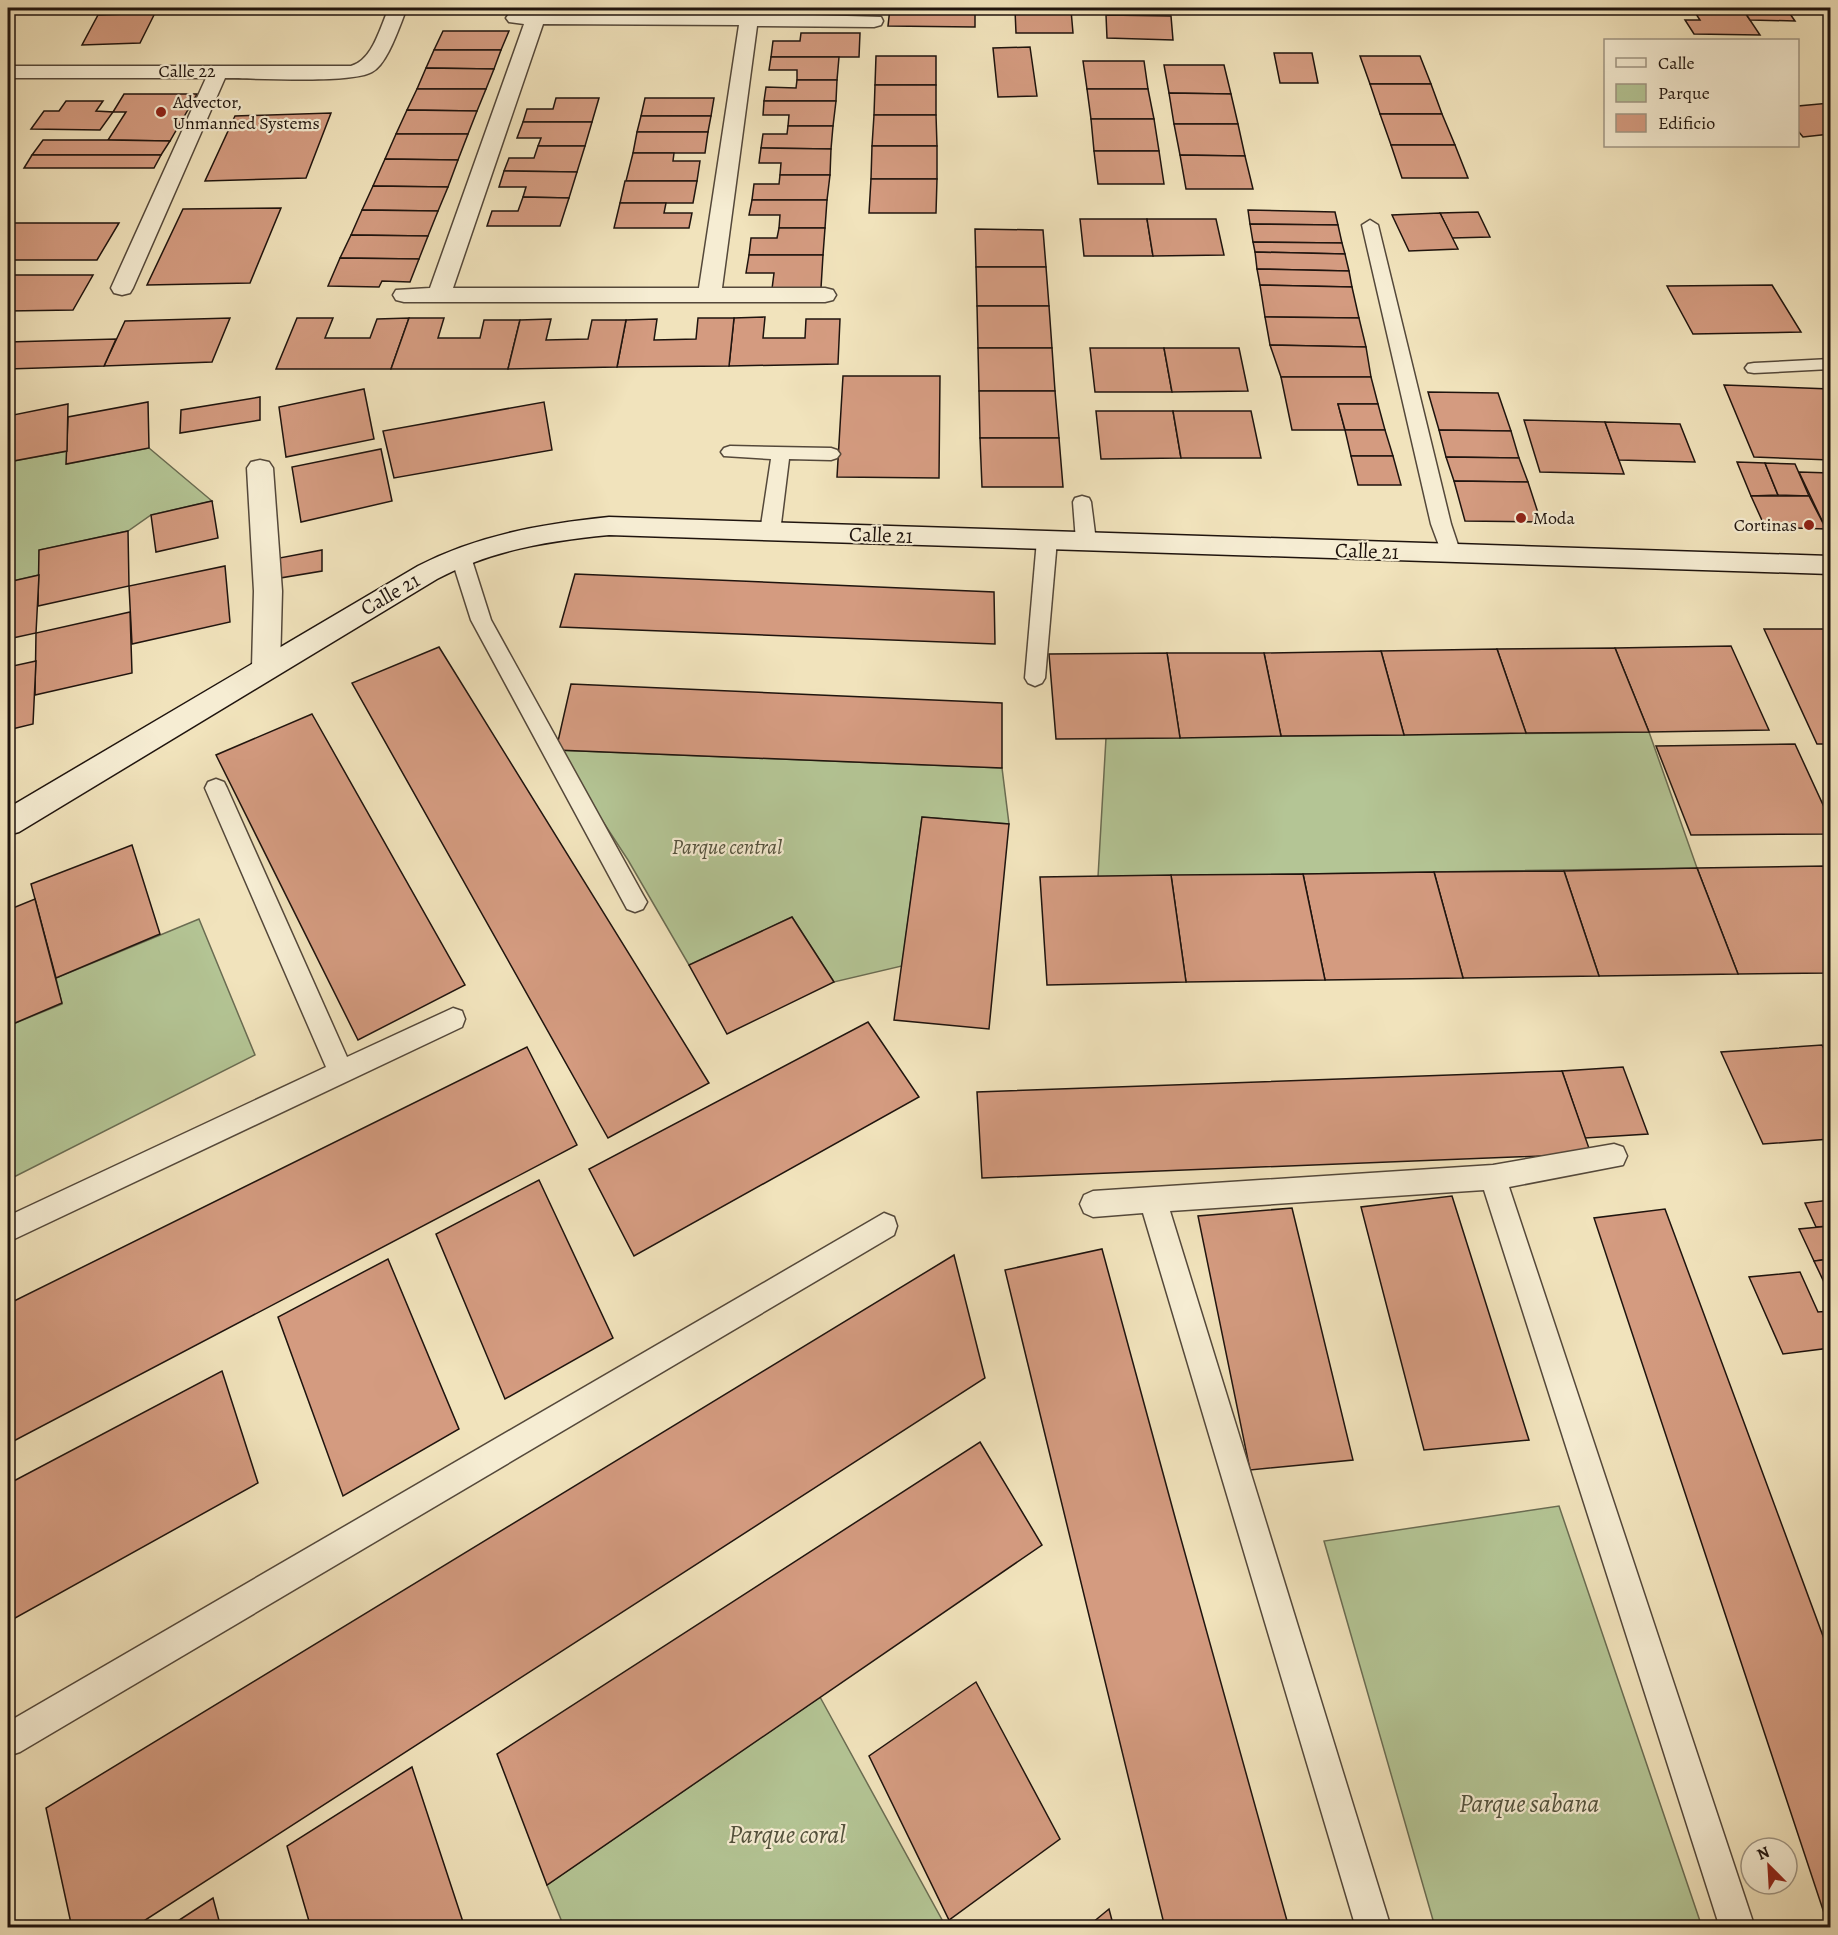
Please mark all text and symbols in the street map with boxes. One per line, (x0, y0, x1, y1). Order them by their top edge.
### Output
legend (1604, 39, 1799, 147)
text: Calle (1658, 51, 1695, 75)
street label: Calle 22 (158, 59, 216, 83)
text: Parque (1658, 81, 1710, 105)
place label: Advector, Unmanned Systems (172, 90, 320, 135)
marker: Advector, Unmanned Systems (154, 105, 168, 119)
text: Edificio (1658, 111, 1715, 135)
place label: Moda (1533, 506, 1576, 530)
marker: Moda (1514, 511, 1528, 525)
place label: Cortinas (1734, 513, 1797, 537)
marker: Cortinas (1802, 518, 1816, 532)
street label: Calle 21 (849, 520, 913, 550)
street label: Calle 21 (1335, 536, 1399, 566)
street label: Calle 21 (355, 566, 425, 622)
park label: Parque central (672, 833, 783, 861)
park label: Parque sabana (1459, 1786, 1599, 1821)
park label: Parque coral (728, 1817, 846, 1852)
north arrow (1739, 1836, 1799, 1896)
text: N (1754, 1841, 1773, 1866)

